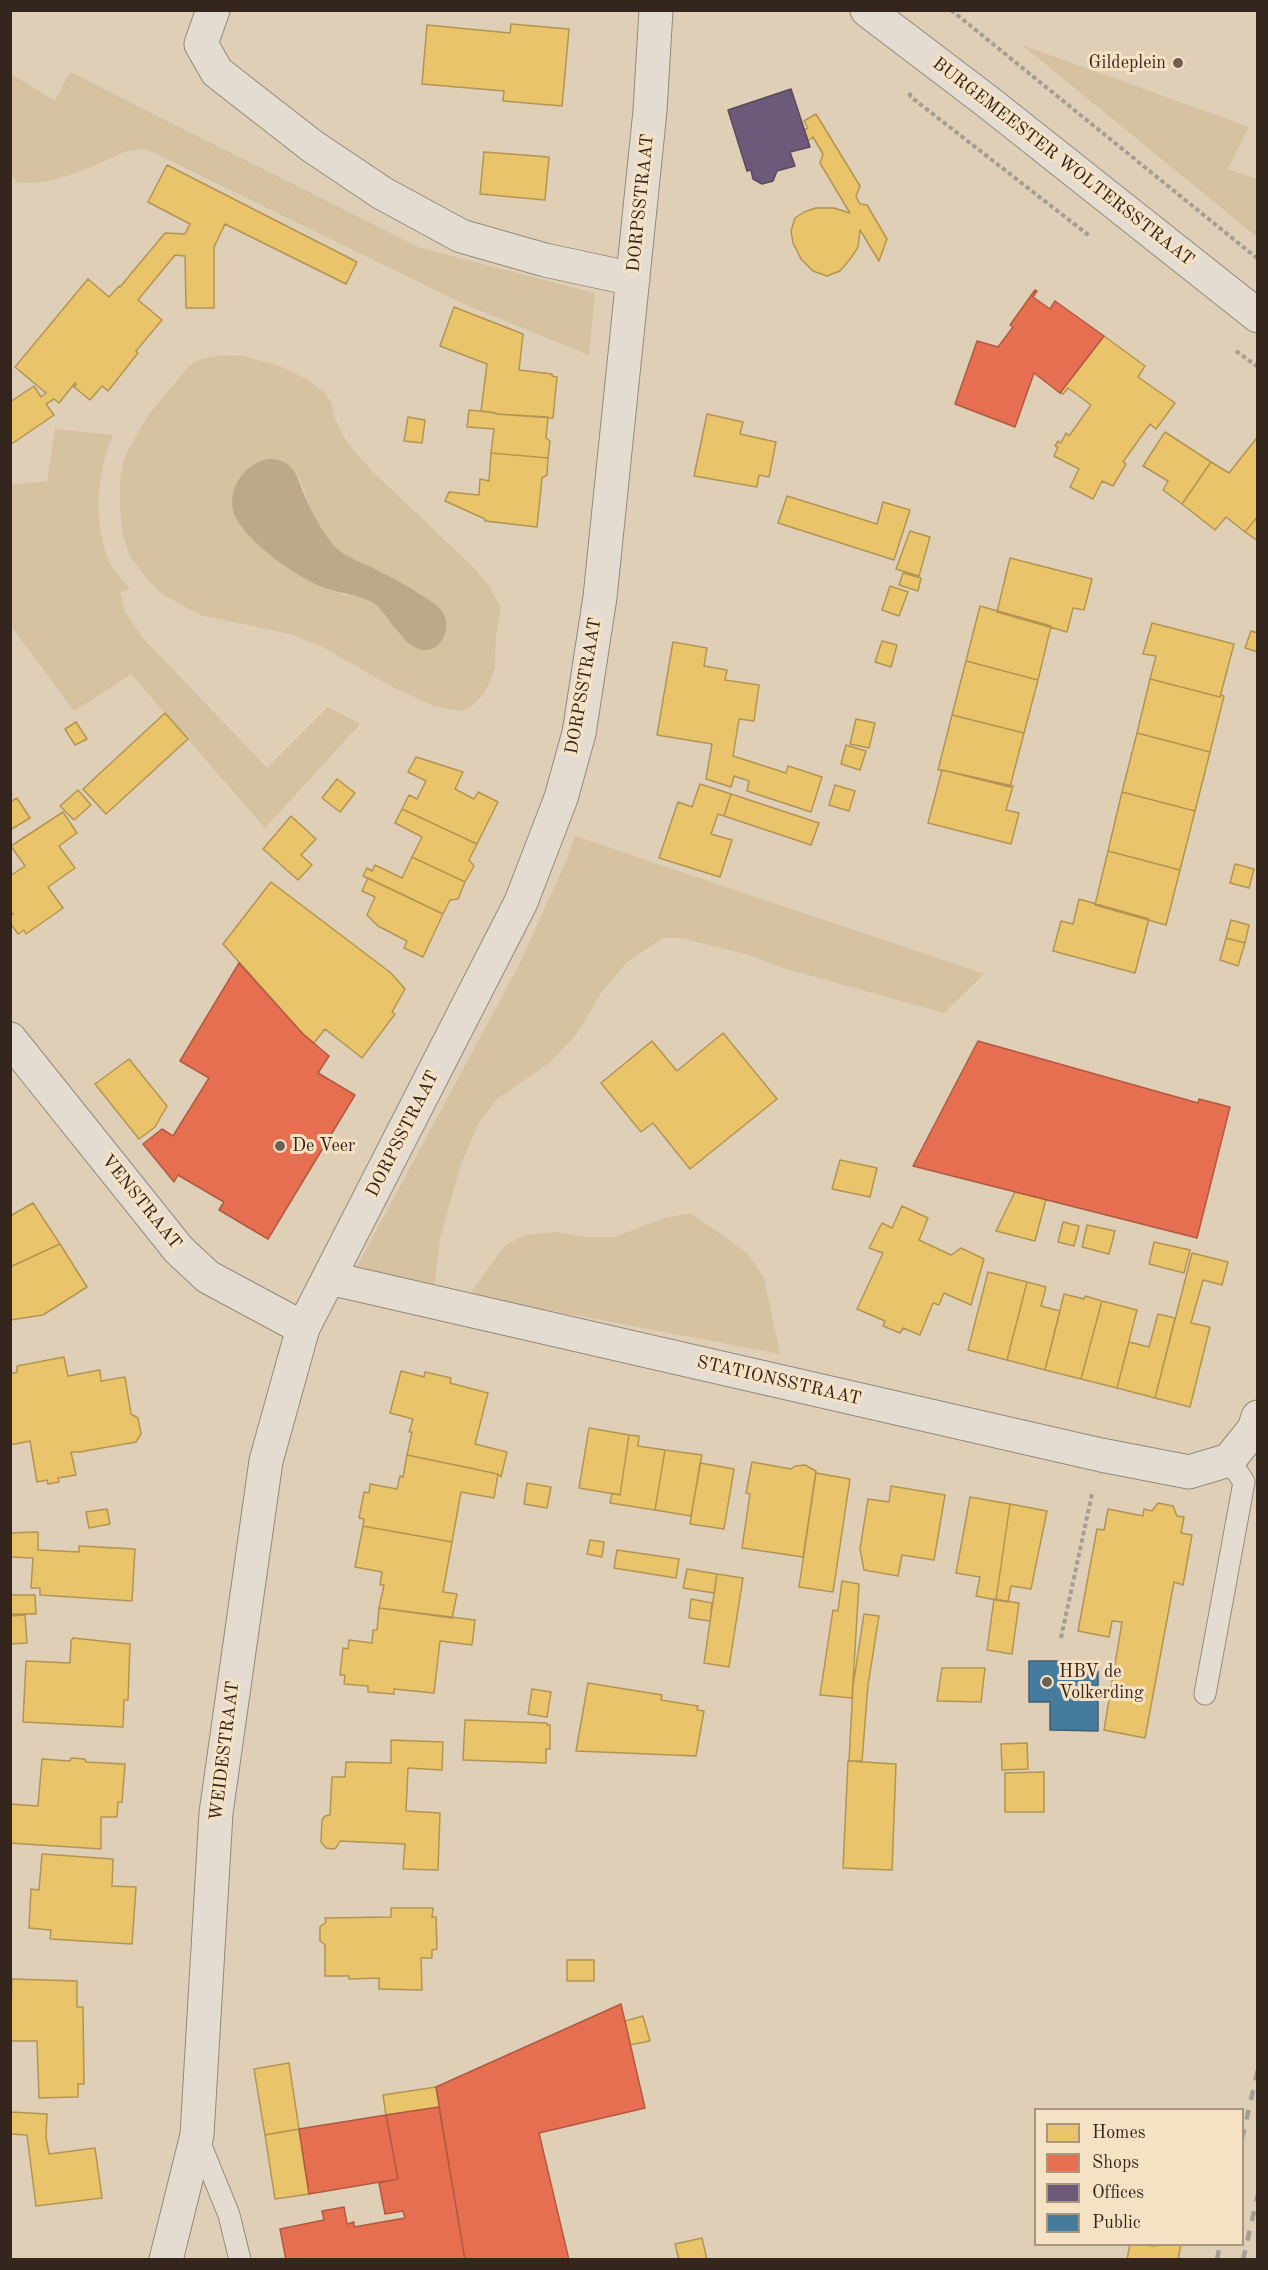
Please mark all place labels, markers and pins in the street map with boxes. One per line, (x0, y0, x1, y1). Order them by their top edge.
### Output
place label: Gildeplein (1089, 52, 1166, 74)
marker: Gildeplein (1171, 56, 1185, 70)
place label: De Veer (292, 1135, 355, 1157)
marker: De Veer (273, 1139, 287, 1153)
place label: HBV de Volkerding (1059, 1661, 1144, 1704)
marker: HBV de Volkerding (1040, 1675, 1054, 1689)

